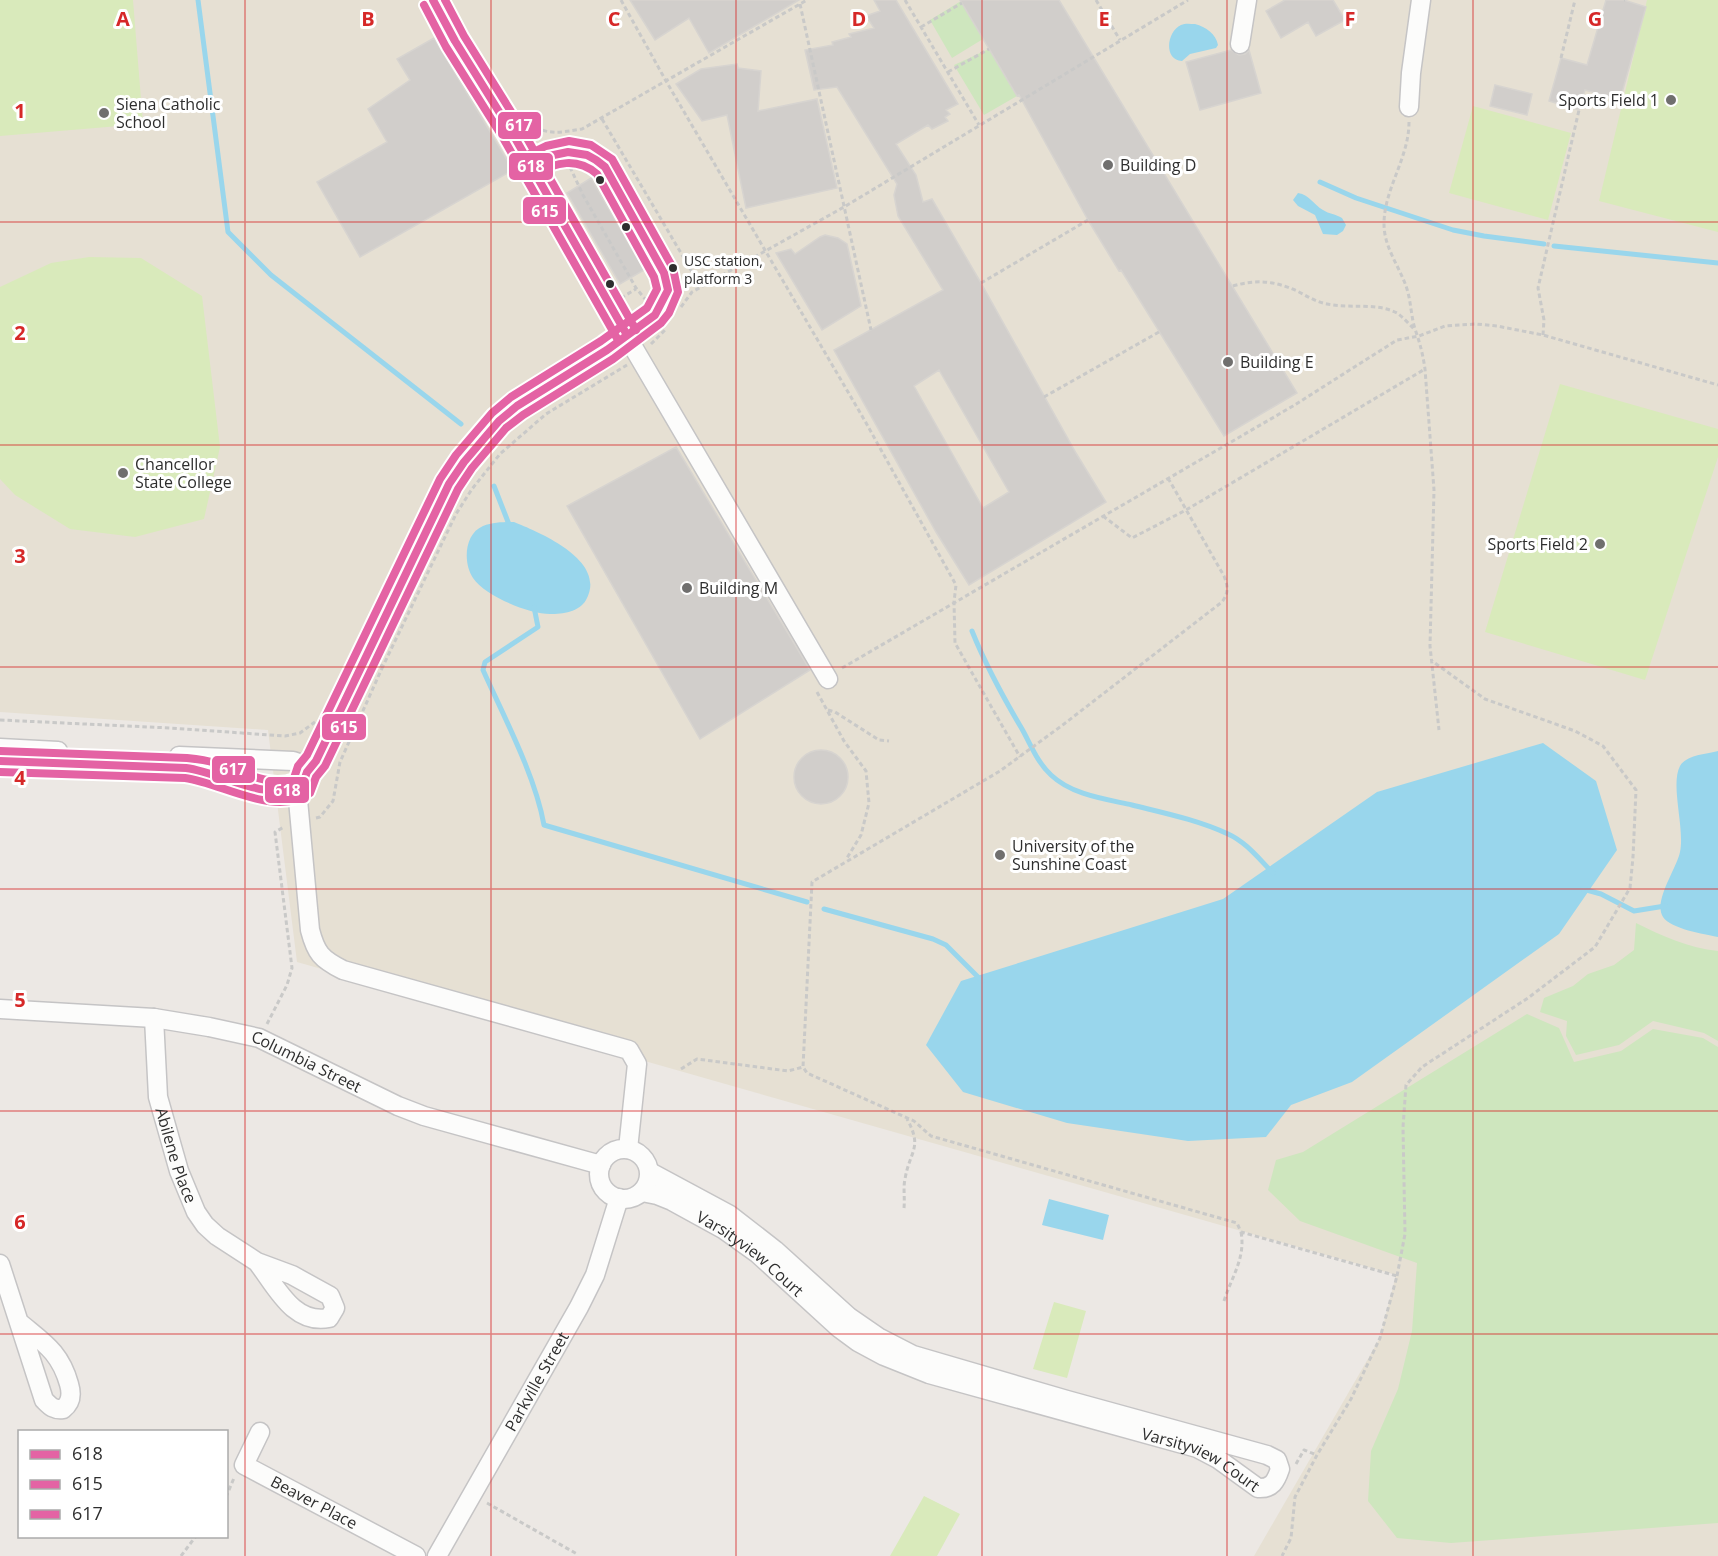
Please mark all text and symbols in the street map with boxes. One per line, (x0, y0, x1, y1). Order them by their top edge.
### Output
text: A (116, 5, 130, 32)
text: B (361, 5, 375, 32)
text: C (608, 5, 621, 32)
text: D (852, 5, 866, 32)
text: E (1098, 5, 1110, 32)
text: F (1345, 5, 1355, 32)
text: G (1588, 5, 1602, 32)
place label: Sports Field 1 (1558, 89, 1659, 111)
place label: Siena Catholic School (116, 93, 221, 133)
marker: Sports Field 1 (1664, 93, 1678, 107)
text: 1 (14, 97, 26, 124)
marker: Siena Catholic School (97, 106, 111, 120)
line badge: 617 (497, 111, 542, 140)
text: 617 (505, 114, 533, 136)
line badge: 618 (508, 152, 554, 181)
place label: Building D (1120, 154, 1196, 176)
text: 618 (517, 155, 545, 177)
marker: Building D (1101, 158, 1115, 172)
unlabelled marker (594, 174, 606, 186)
line badge: 615 (522, 196, 567, 225)
text: 615 (531, 200, 559, 222)
unlabelled marker (620, 221, 632, 233)
place label: USC station, platform 3 (684, 251, 763, 288)
marker: USC station, platform 3 (667, 262, 679, 274)
unlabelled marker (604, 278, 616, 290)
text: 2 (14, 319, 26, 346)
place label: Building E (1240, 351, 1314, 373)
marker: Building E (1221, 355, 1235, 369)
place label: Chancellor State College (135, 453, 232, 493)
marker: Chancellor State College (116, 466, 130, 480)
place label: Sports Field 2 (1487, 533, 1588, 555)
marker: Sports Field 2 (1593, 537, 1607, 551)
text: 3 (14, 542, 26, 569)
place label: Building M (699, 577, 778, 599)
marker: Building M (680, 581, 694, 595)
line badge: 615 (321, 713, 367, 741)
text: 615 (330, 716, 358, 738)
line badge: 617 (211, 755, 256, 784)
text: 617 (219, 758, 247, 780)
text: 4 (14, 764, 26, 791)
line badge: 618 (264, 776, 310, 804)
text: 618 (273, 779, 301, 801)
place label: University of the Sunshine Coast (1012, 835, 1134, 875)
marker: University of the Sunshine Coast (993, 848, 1007, 862)
text: 5 (14, 986, 26, 1013)
street label: Columbia Street (250, 1026, 365, 1098)
street label: Abilene Place (151, 1105, 202, 1206)
street label: Varsityview Court (693, 1206, 809, 1302)
text: 6 (14, 1208, 26, 1235)
street label: Parkville Street (499, 1327, 574, 1435)
street label: Varsityview Court (1139, 1422, 1265, 1497)
legend (18, 1430, 228, 1538)
text: 618 (72, 1441, 103, 1465)
street label: Beaver Place (267, 1470, 361, 1534)
text: 615 (72, 1471, 103, 1495)
text: 617 (72, 1501, 103, 1525)

